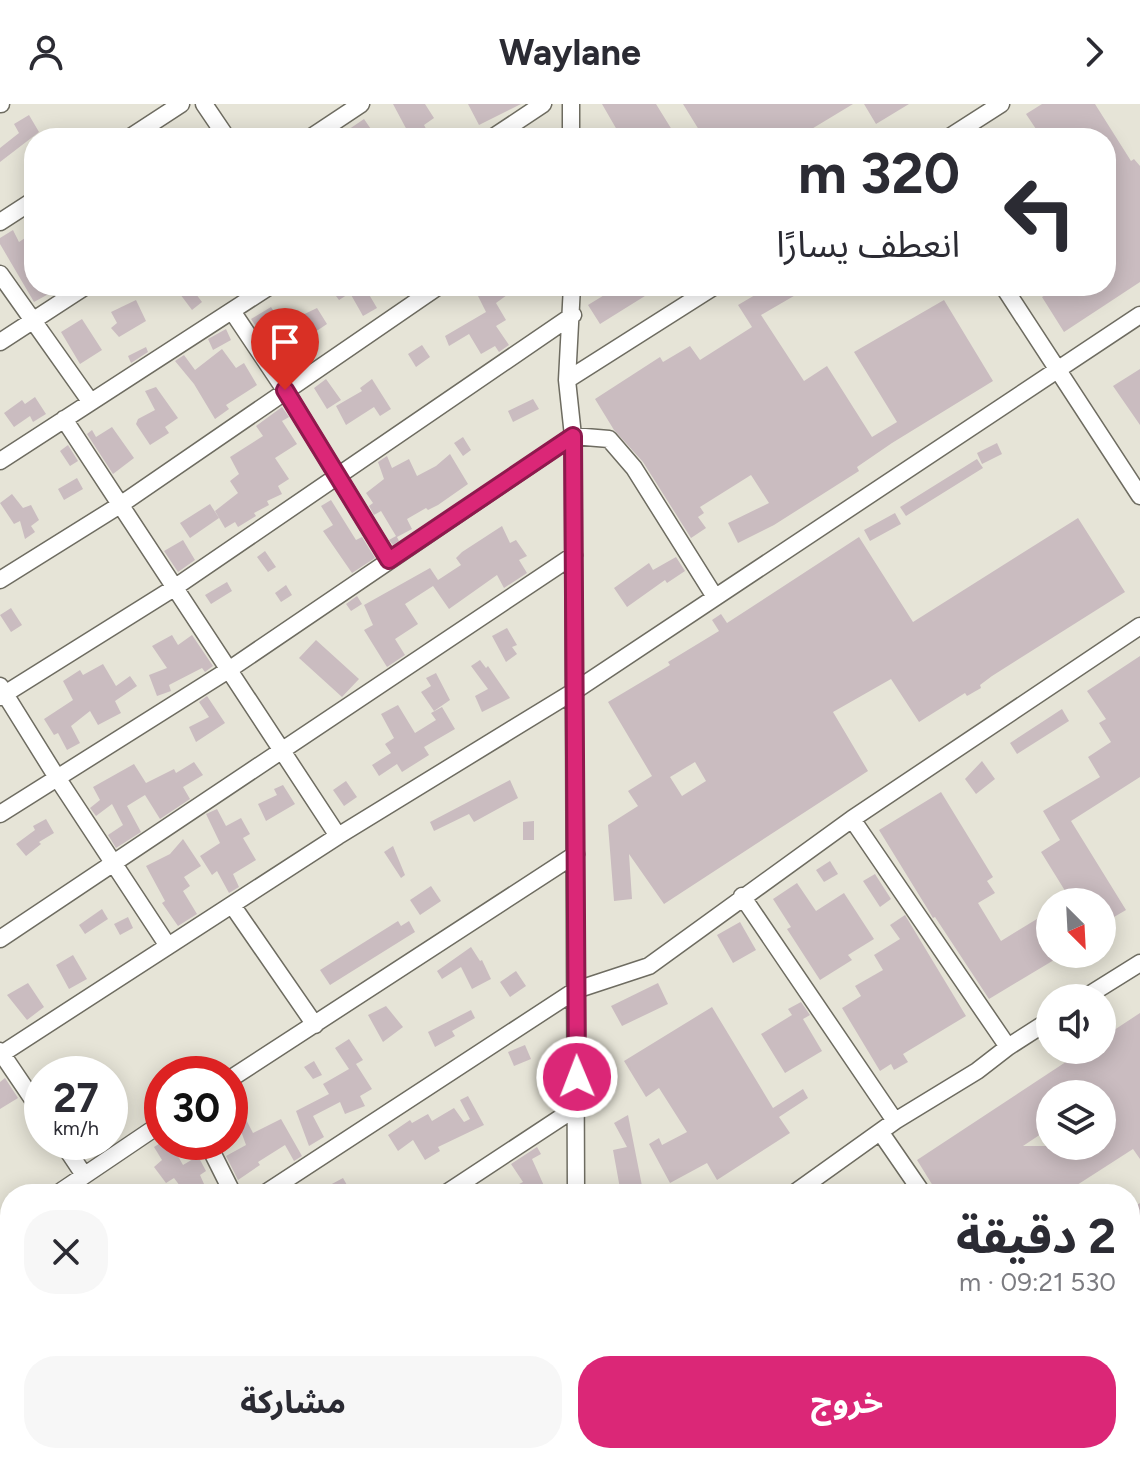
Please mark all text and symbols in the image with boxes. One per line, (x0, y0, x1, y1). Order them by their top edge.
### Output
icon: person (24, 30, 68, 74)
icon: forward (1072, 30, 1116, 74)
text: Waylane (499, 31, 641, 74)
text: 320 m (798, 140, 960, 207)
icon: left (988, 160, 1092, 264)
text: انعطف يسارًا (776, 223, 960, 266)
pin (251, 308, 319, 390)
icon: arrive (263, 320, 307, 364)
north arrow (1036, 888, 1116, 968)
map controls (1036, 888, 1116, 1160)
button: sound (1036, 984, 1116, 1064)
position arrow (535, 1035, 619, 1119)
speed limit sign: 30 (144, 1056, 248, 1160)
text: 27 (53, 1074, 99, 1122)
button: layers (1036, 1080, 1116, 1160)
text: km/h (53, 1116, 99, 1140)
text: 2 دقيقة (956, 1207, 1116, 1265)
button: close (24, 1210, 108, 1294)
text: 530 m · 09:21 (959, 1266, 1116, 1298)
button: مشاركة (24, 1356, 562, 1448)
button: خروج (578, 1356, 1116, 1448)

